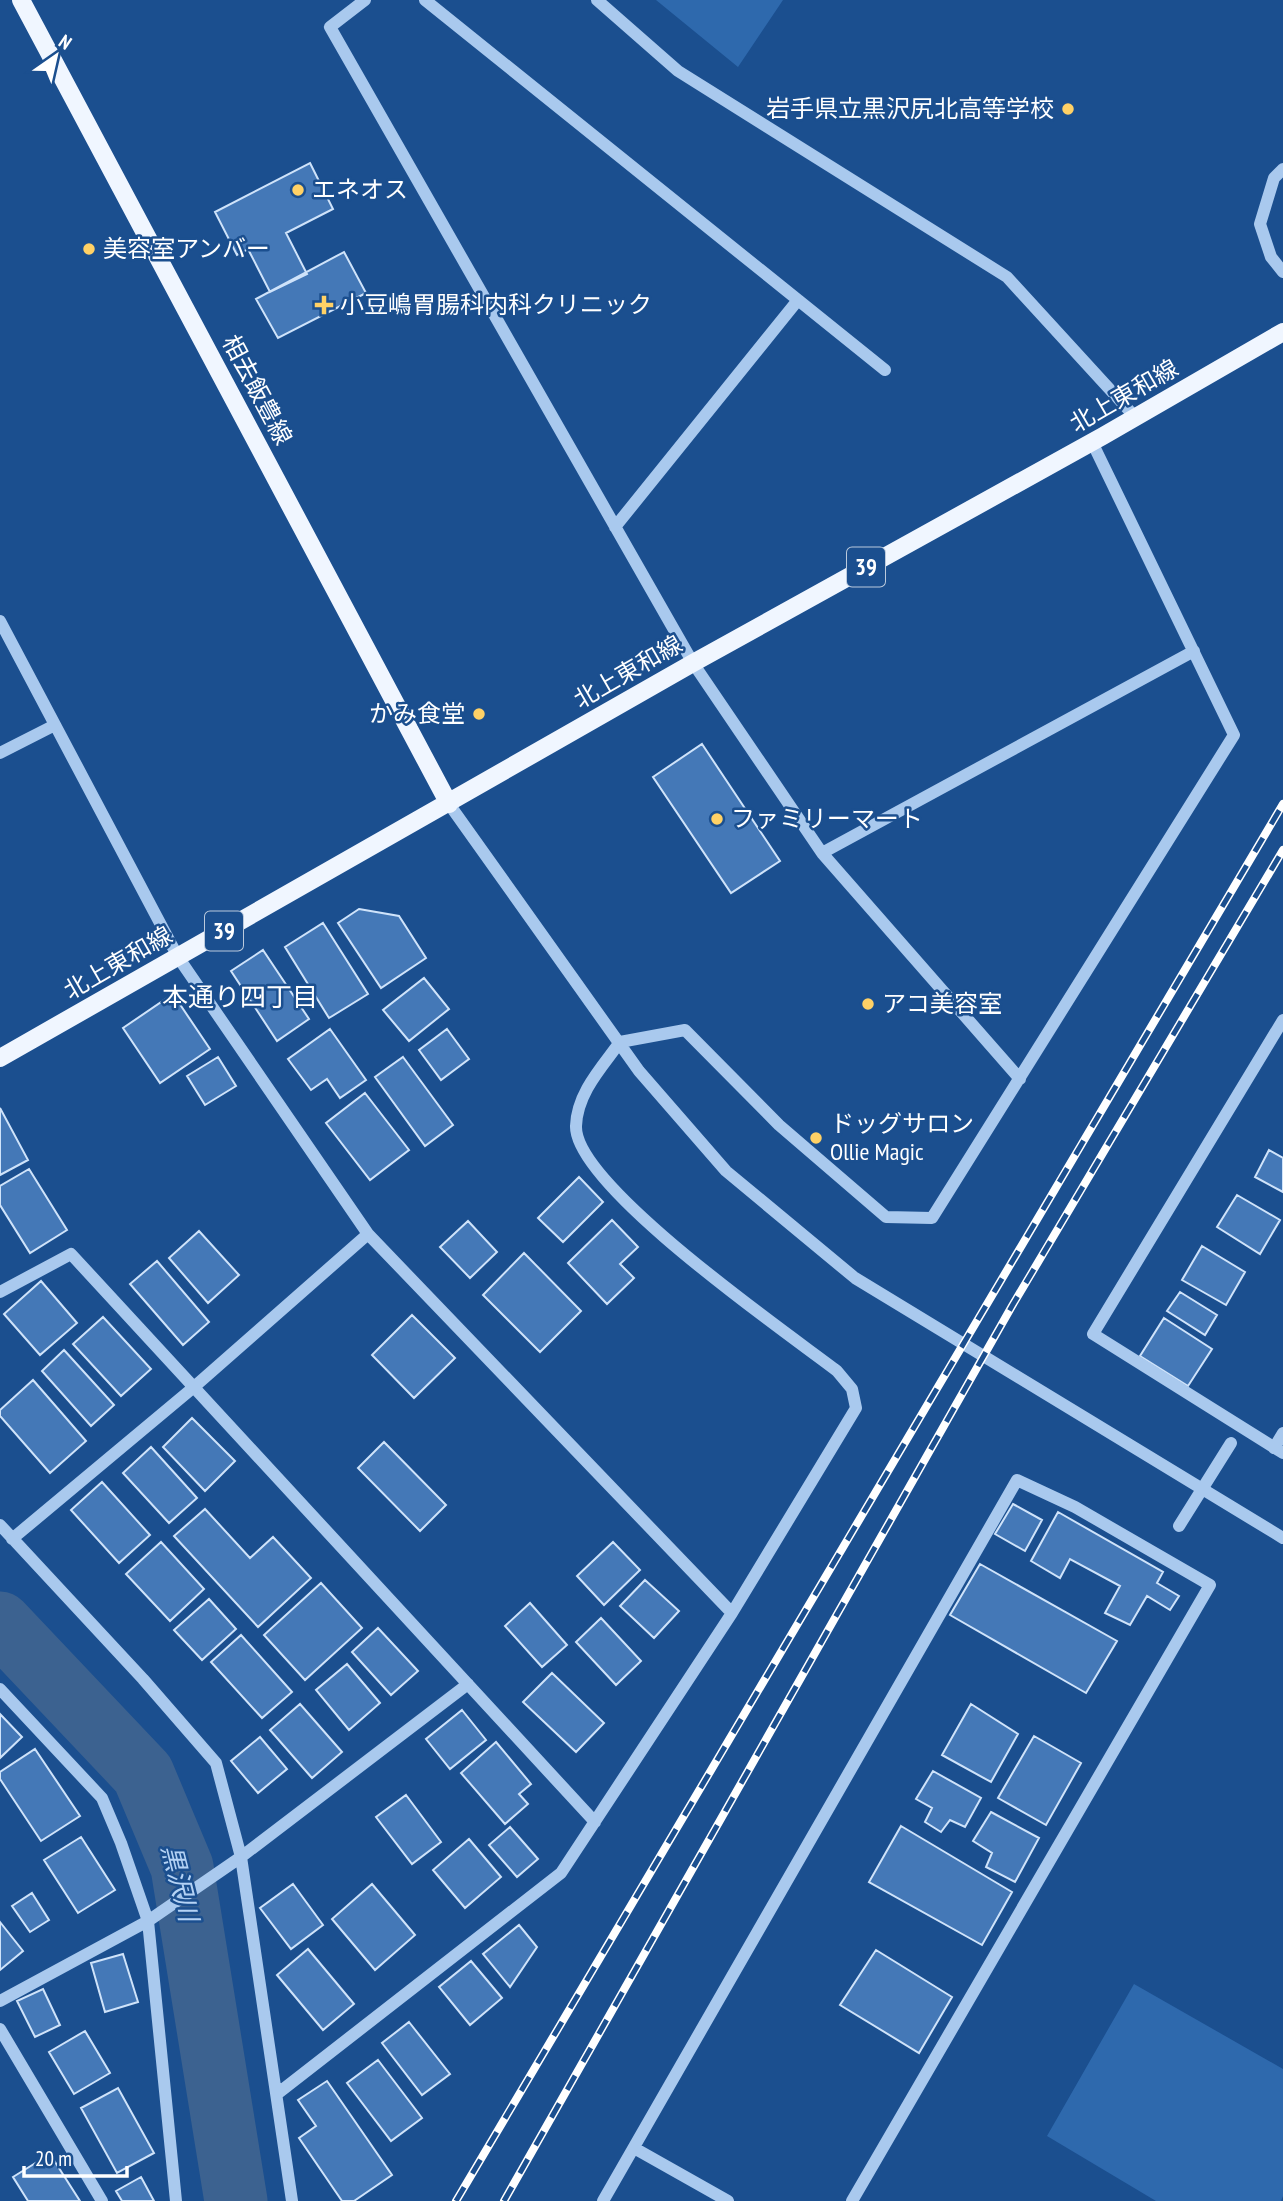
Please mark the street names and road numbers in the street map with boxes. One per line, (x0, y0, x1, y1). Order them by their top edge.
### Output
street label: 相去飯豊線 (216, 330, 299, 450)
street label: 北上東和線 (1064, 352, 1183, 439)
road number: 39 (847, 548, 885, 586)
street label: 北上東和線 (568, 628, 687, 715)
road number: 39 (205, 912, 243, 950)
street label: 北上東和線 (58, 919, 177, 1006)

